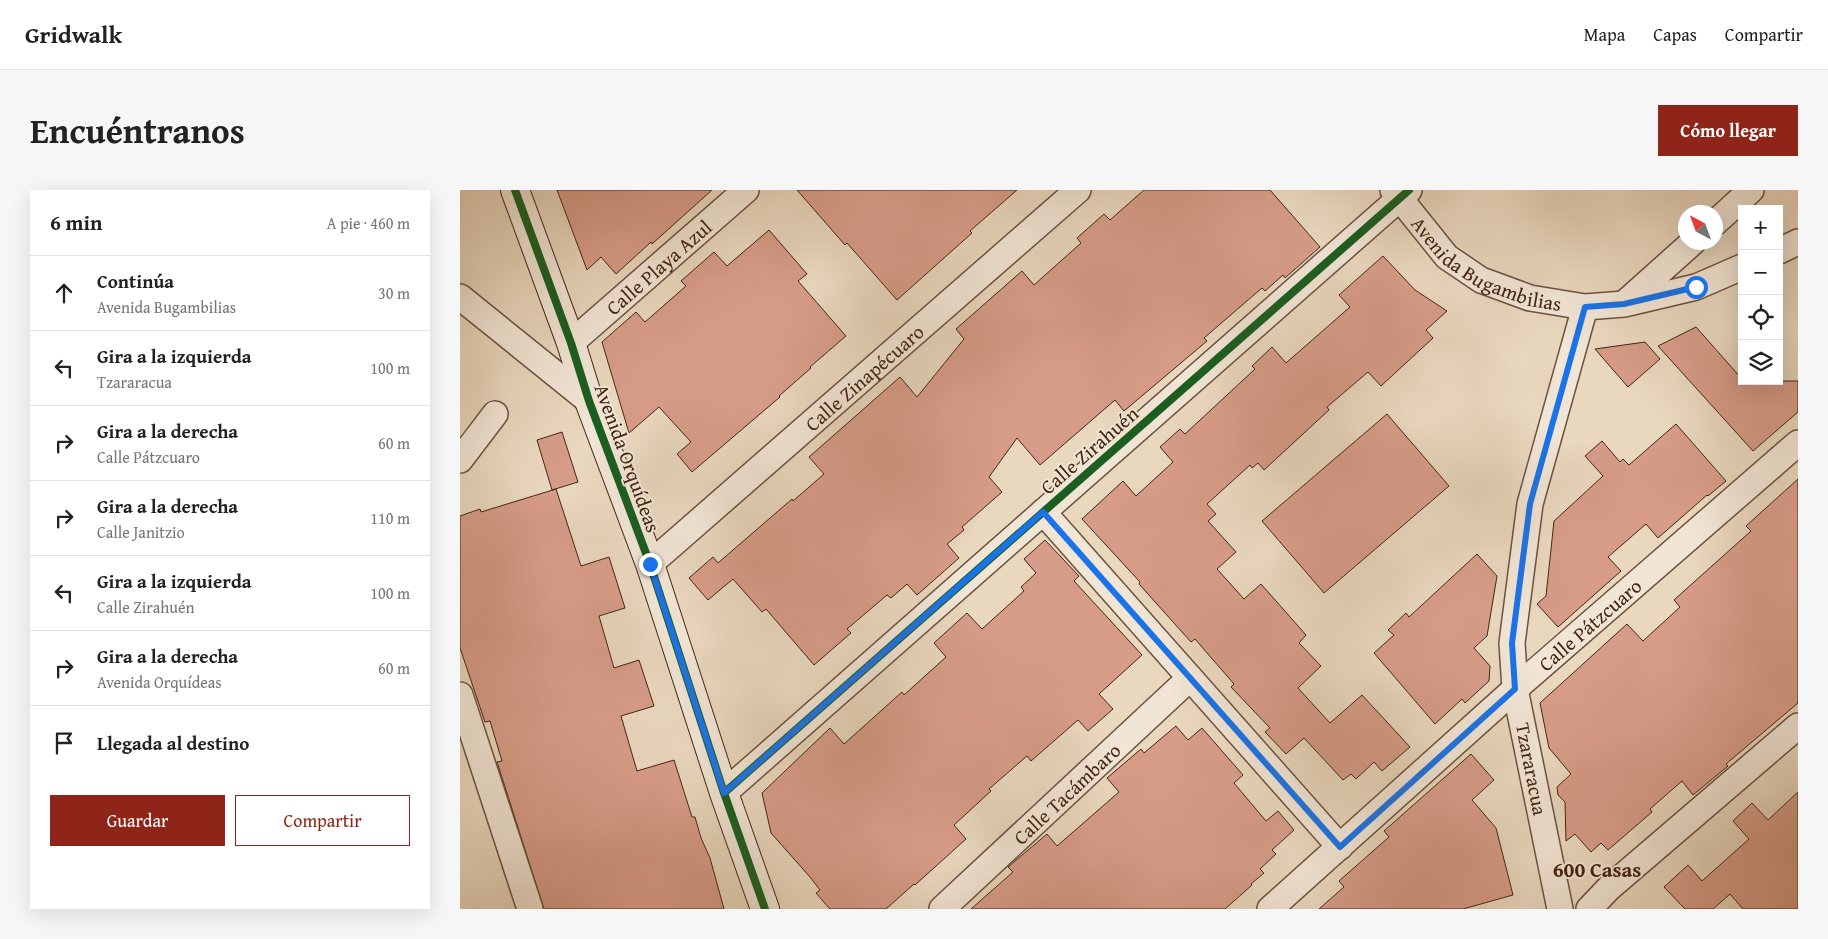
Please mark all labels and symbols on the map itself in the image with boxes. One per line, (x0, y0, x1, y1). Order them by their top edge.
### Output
north arrow (1678, 205, 1723, 250)
street label: Avenida Bugambilias (1405, 210, 1564, 317)
street label: Calle Playa Azul (599, 212, 718, 321)
route start (1685, 276, 1708, 299)
street label: Calle Zinapécuaro (798, 317, 930, 437)
street label: Avenida Orquídeas (588, 380, 668, 536)
street label: Calle Zirahuén (1034, 399, 1144, 501)
route end (639, 553, 662, 576)
street label: Calle Pátzcuaro (1531, 571, 1648, 677)
street label: Tzararacua (1509, 720, 1555, 818)
street label: Calle Tacámbaro (1006, 736, 1127, 851)
district label: 600 Casas (1553, 854, 1641, 885)

